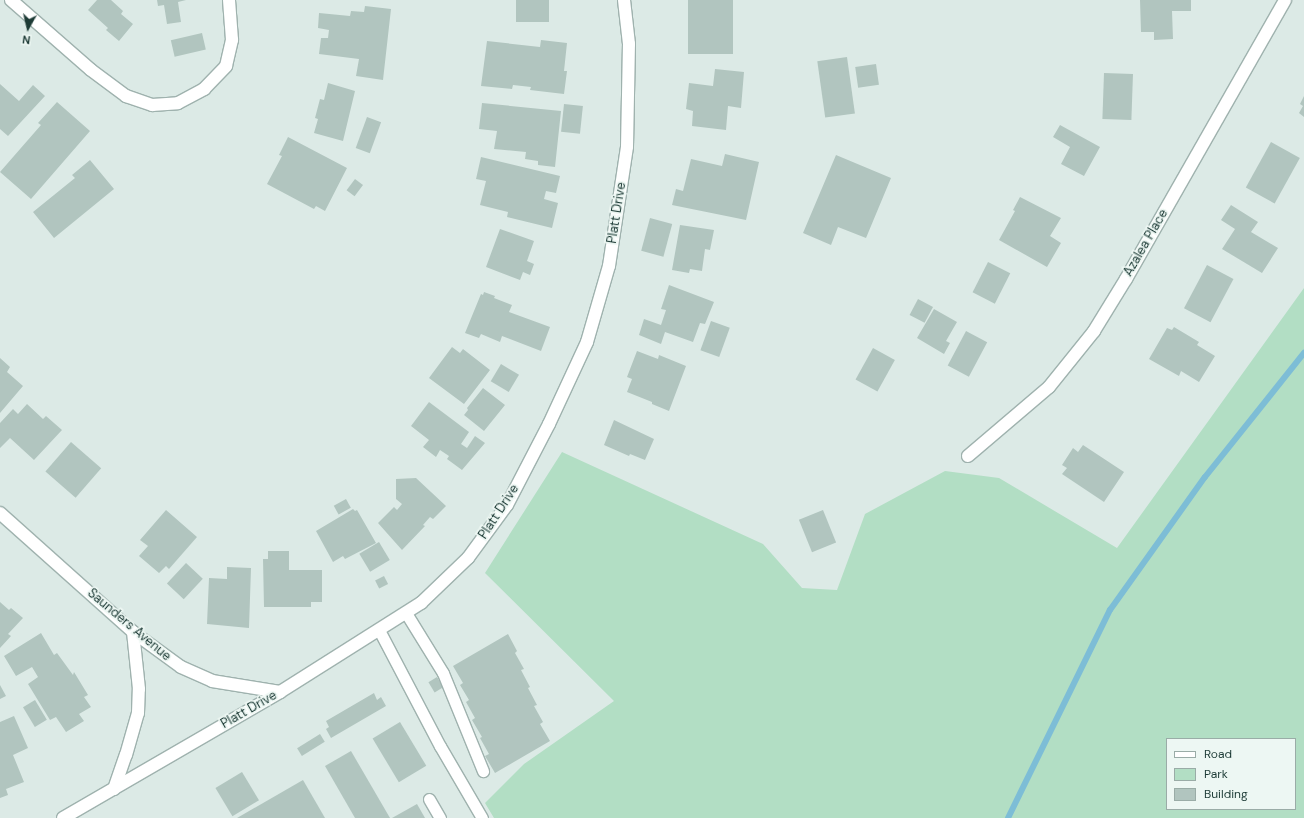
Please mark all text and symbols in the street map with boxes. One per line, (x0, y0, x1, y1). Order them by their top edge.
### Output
north arrow (8, 8, 48, 48)
text: N (21, 32, 31, 47)
street label: Platt Drive (604, 181, 630, 245)
street label: Azalea Place (1121, 207, 1171, 279)
street label: Platt Drive (476, 482, 522, 542)
street label: Saunders Avenue (84, 586, 174, 664)
street label: Platt Drive (218, 688, 280, 732)
legend (1166, 738, 1296, 810)
text: Road (1204, 746, 1232, 762)
text: Park (1204, 766, 1228, 782)
text: Building (1204, 786, 1248, 802)

